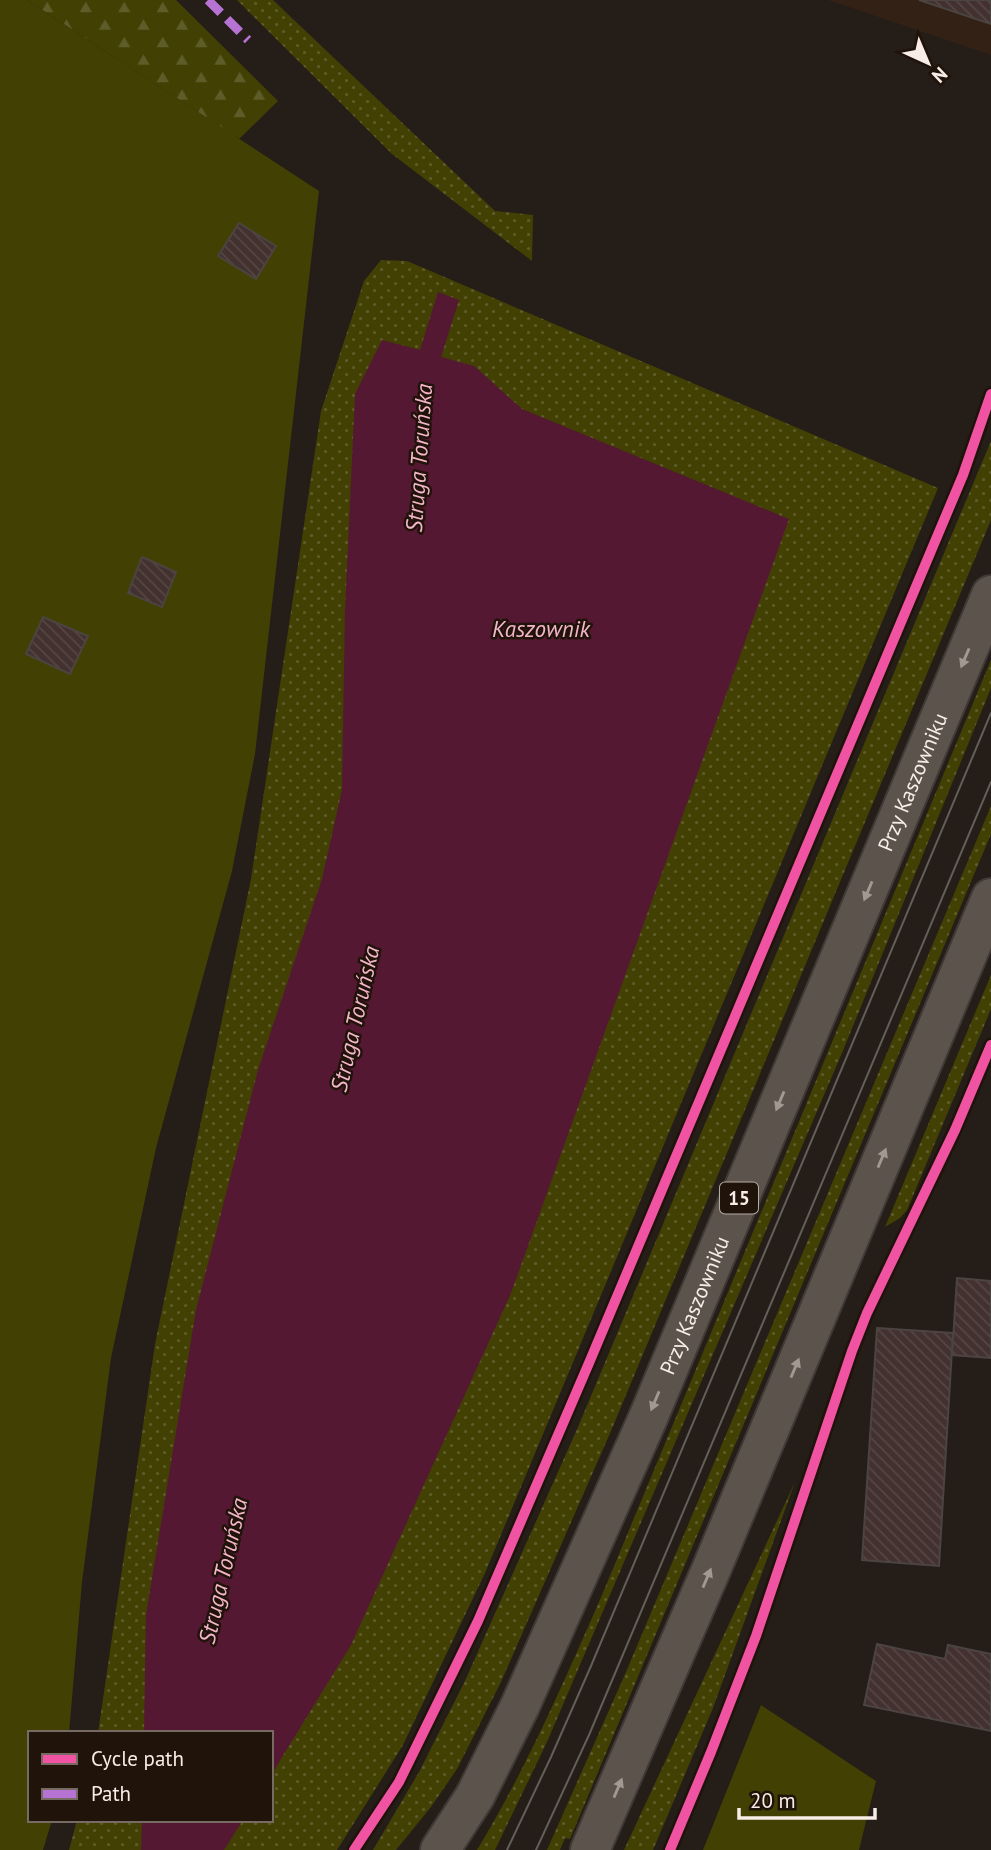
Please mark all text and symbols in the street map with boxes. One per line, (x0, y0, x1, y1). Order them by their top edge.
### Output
north arrow (893, 28, 963, 98)
text: N (927, 62, 953, 88)
water label: Struga Toruńska (399, 383, 438, 533)
water label: Kaszownik (492, 614, 592, 643)
one-way arrow (959, 648, 970, 669)
street label: Przy Kaszowniku (872, 709, 953, 855)
one-way arrow (862, 880, 873, 901)
water label: Struga Toruńska (324, 943, 385, 1095)
one-way arrow (774, 1090, 785, 1111)
one-way arrow (877, 1148, 888, 1169)
road number: 15 (720, 1182, 758, 1214)
street label: Przy Kaszowniku (654, 1232, 735, 1379)
one-way arrow (789, 1358, 800, 1379)
one-way arrow (649, 1391, 660, 1412)
water label: Struga Toruńska (192, 1495, 253, 1647)
one-way arrow (702, 1568, 713, 1589)
legend (28, 1731, 273, 1822)
text: Cycle path (91, 1745, 184, 1772)
scale bar (739, 1776, 876, 1820)
one-way arrow (613, 1777, 624, 1798)
text: Path (91, 1780, 131, 1807)
text: 20 m (750, 1787, 796, 1814)

